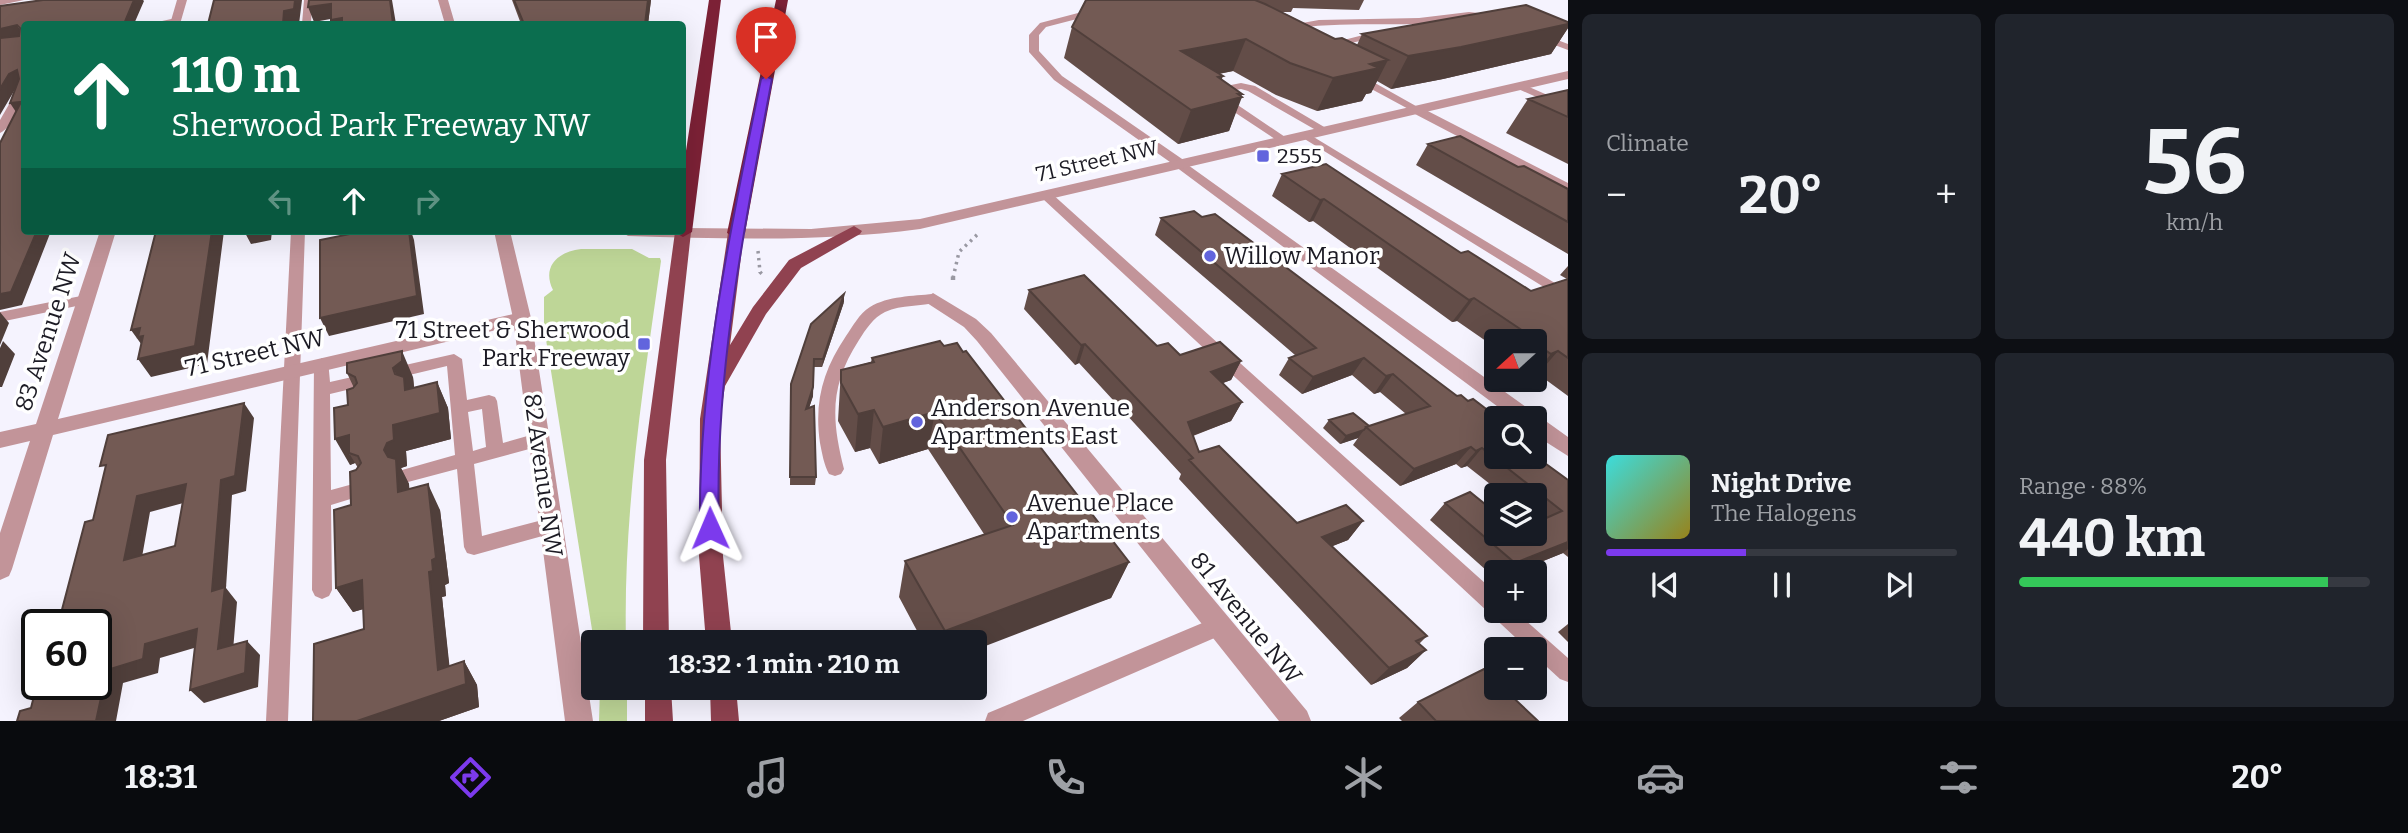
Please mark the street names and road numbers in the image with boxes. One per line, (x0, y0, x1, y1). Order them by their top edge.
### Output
street label: 71 Street NW (1033, 134, 1161, 188)
street label: 83 Avenue NW (9, 249, 87, 415)
street label: 71 Street NW (183, 323, 328, 383)
street label: 82 Avenue NW (518, 392, 568, 559)
street label: 81 Avenue NW (1184, 547, 1308, 690)

